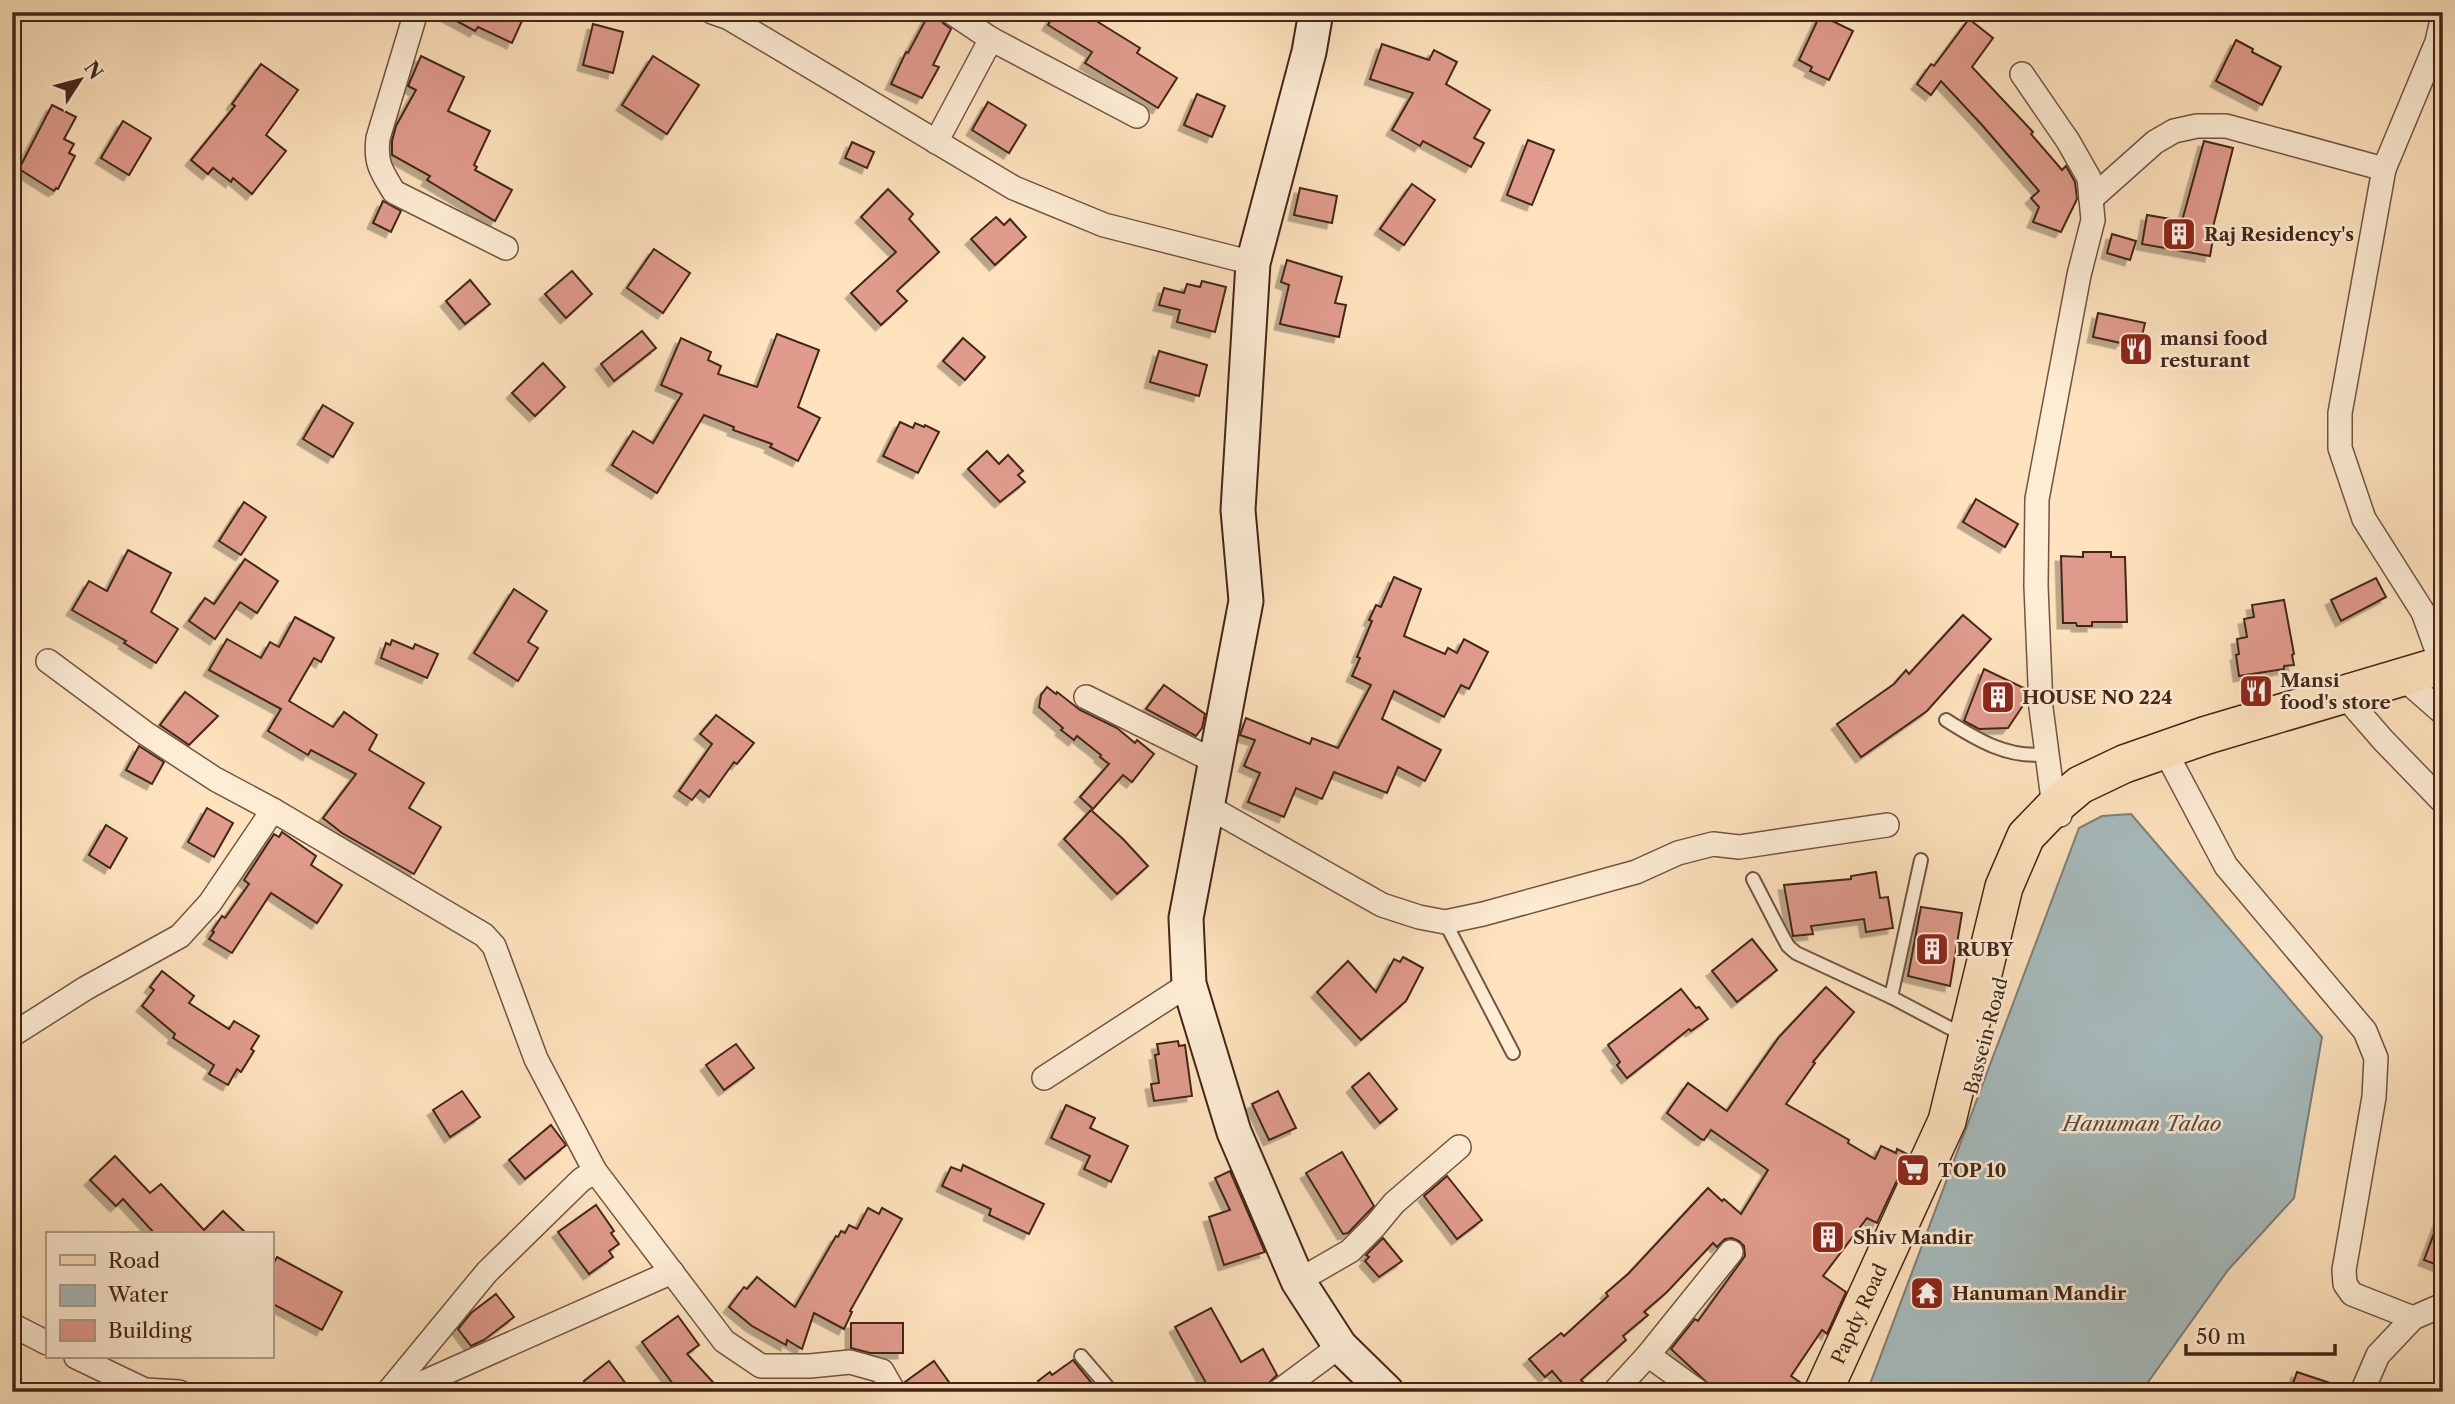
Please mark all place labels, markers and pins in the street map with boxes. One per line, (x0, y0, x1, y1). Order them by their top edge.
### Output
building icon: Raj Residency's (2160, 215, 2198, 253)
place label: Raj Residency's (2204, 223, 2354, 246)
place label: mansi food resturant (2160, 327, 2268, 372)
restaurant icon: mansi food resturant (2117, 330, 2155, 368)
place label: Mansi food's store (2280, 669, 2391, 714)
restaurant icon: Mansi food's store (2237, 672, 2275, 710)
building icon: HOUSE NO 224 (1979, 678, 2017, 716)
place label: HOUSE NO 224 (2022, 686, 2172, 709)
building icon: RUBY (1913, 930, 1951, 968)
place label: RUBY (1956, 938, 2014, 961)
supermarket icon: TOP 10 (1894, 1151, 1932, 1189)
place label: TOP 10 (1938, 1159, 2007, 1182)
building icon: Shiv Mandir (1809, 1218, 1847, 1256)
place label: Shiv Mandir (1853, 1226, 1974, 1249)
temple icon: Hanuman Mandir (1908, 1274, 1946, 1312)
place label: Hanuman Mandir (1952, 1282, 2127, 1305)

